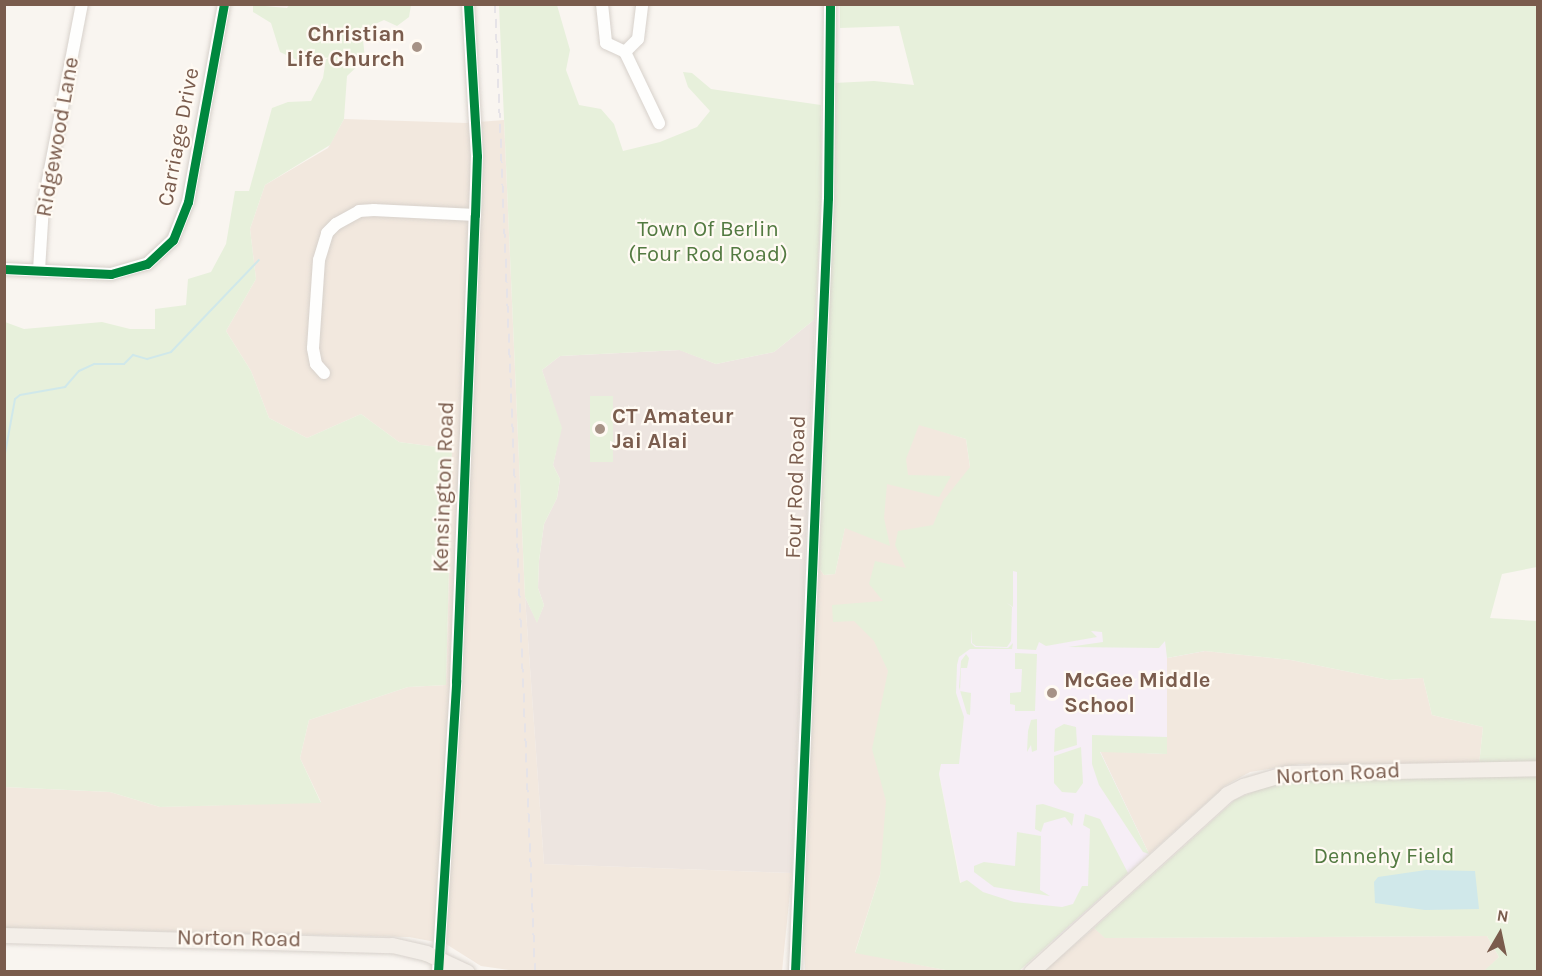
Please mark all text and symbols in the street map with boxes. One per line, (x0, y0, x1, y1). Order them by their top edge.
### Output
place label: Christian Life Church (286, 21, 405, 72)
marker: Christian Life Church (410, 40, 424, 54)
street label: Ridgewood Lane (31, 55, 85, 219)
street label: Carriage Drive (153, 66, 205, 208)
park label: Town Of Berlin (Four Rod Road) (628, 216, 788, 268)
street label: Kensington Road (428, 401, 460, 573)
place label: CT Amateur Jai Alai (612, 403, 733, 454)
street label: Four Rod Road (780, 415, 812, 559)
marker: CT Amateur Jai Alai (593, 422, 607, 436)
place label: McGee Middle School (1064, 667, 1210, 718)
marker: McGee Middle School (1045, 686, 1059, 700)
street label: Norton Road (1275, 758, 1401, 790)
park label: Dennehy Field (1314, 844, 1454, 870)
north arrow (1470, 904, 1530, 964)
text: N (1496, 905, 1510, 926)
street label: Norton Road (177, 925, 301, 953)

